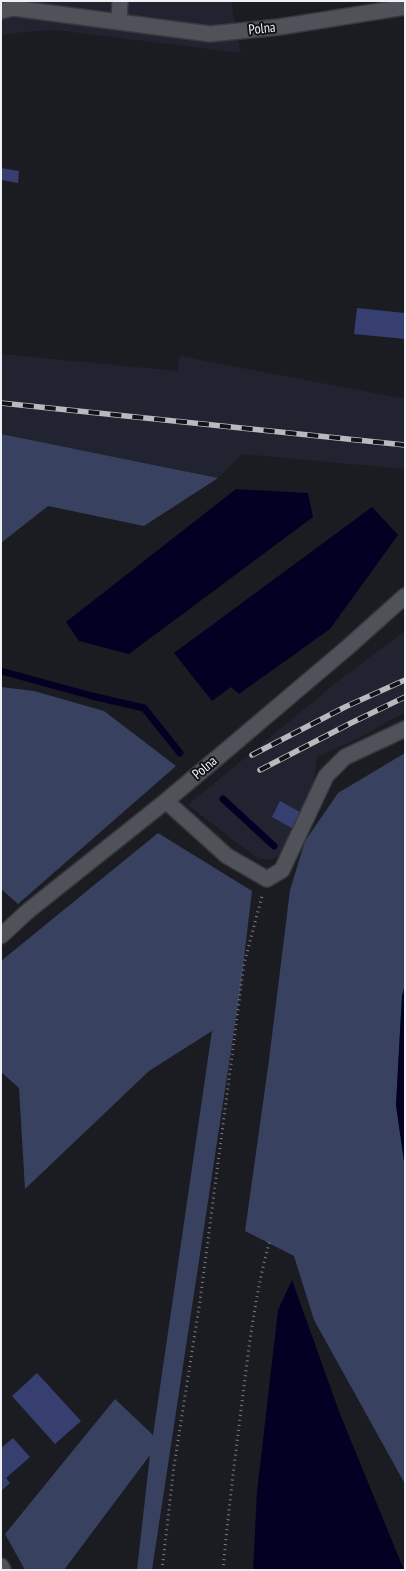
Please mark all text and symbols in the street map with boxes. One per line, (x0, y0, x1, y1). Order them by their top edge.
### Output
street label: Polna (248, 19, 276, 39)
street label: Polna (189, 753, 221, 783)

